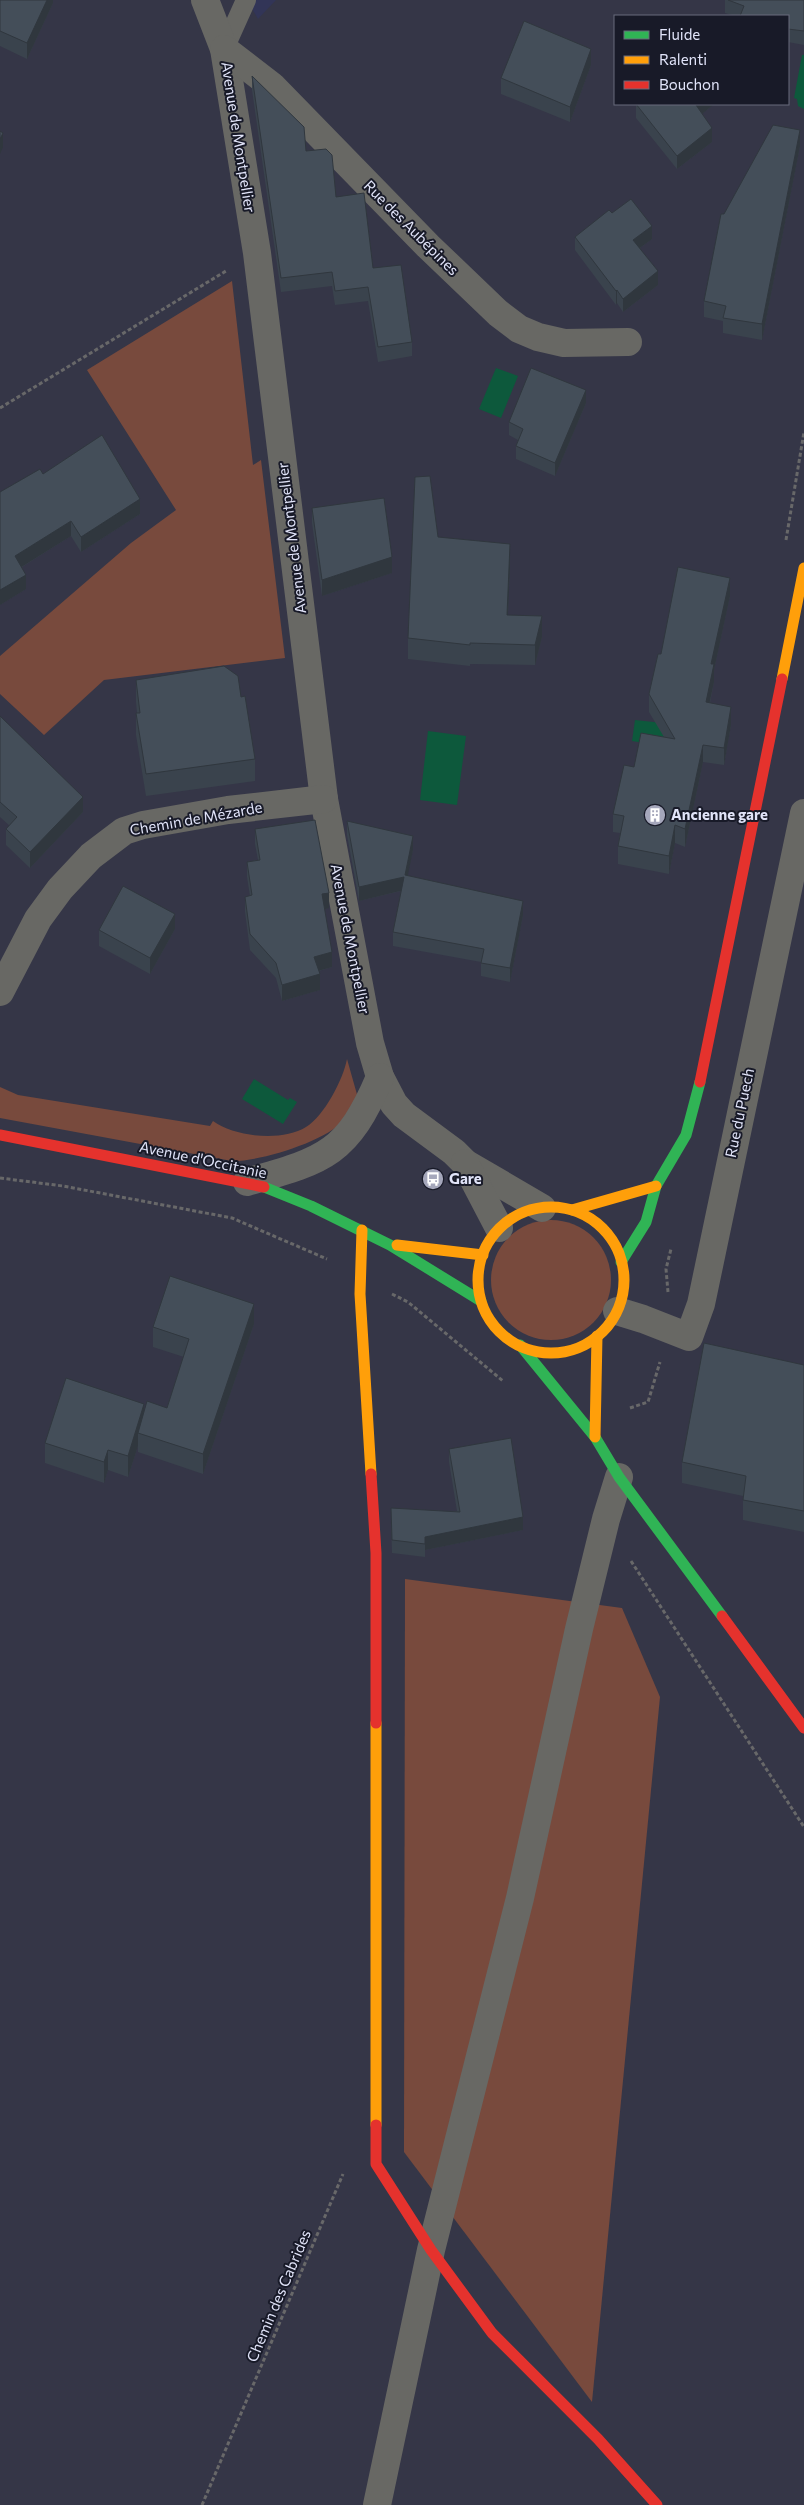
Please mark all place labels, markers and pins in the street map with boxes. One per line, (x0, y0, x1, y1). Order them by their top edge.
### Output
building icon: Ancienne gare (643, 803, 667, 827)
place label: Ancienne gare (671, 805, 768, 823)
bus stop icon: Gare (421, 1167, 445, 1191)
place label: Gare (449, 1169, 482, 1187)

